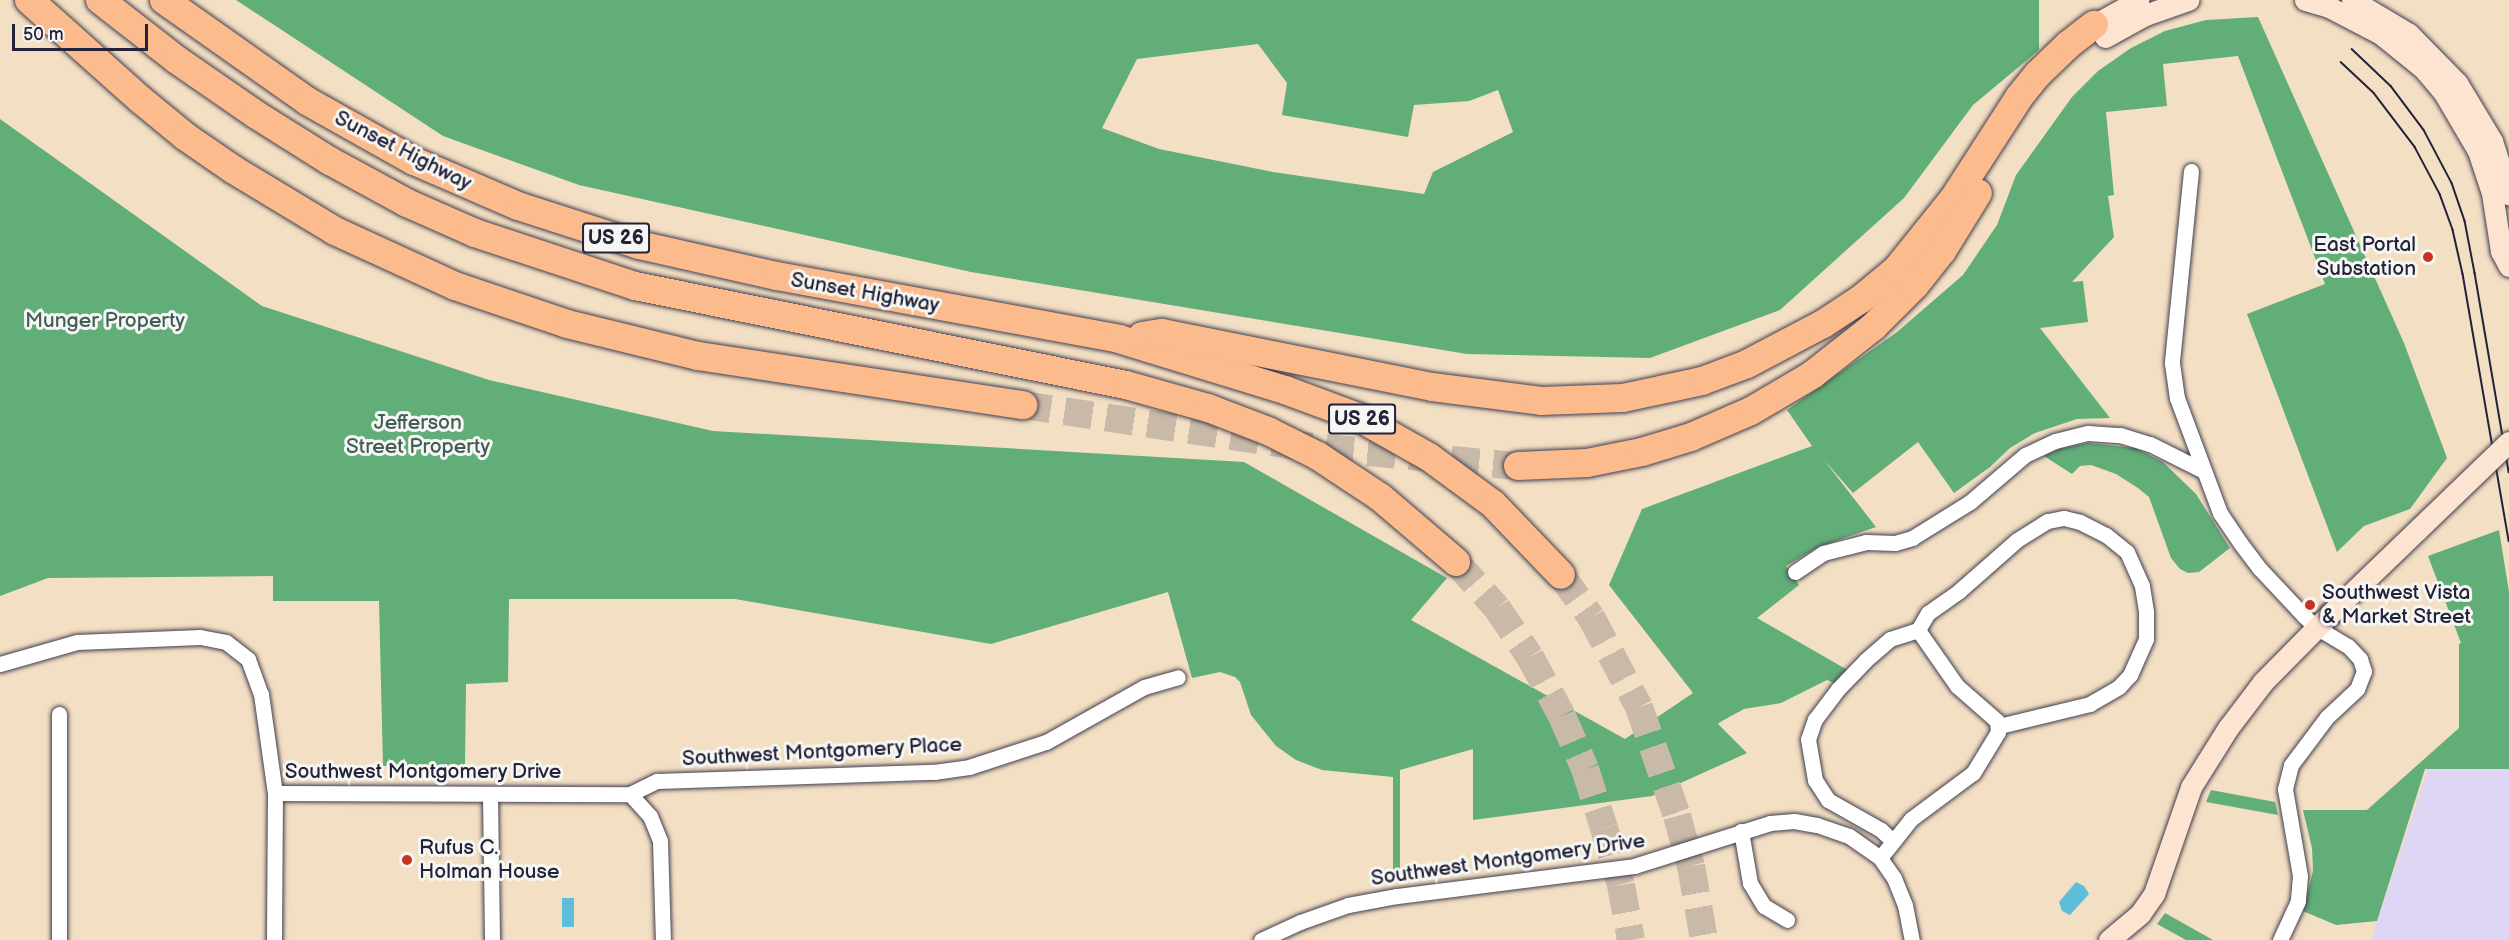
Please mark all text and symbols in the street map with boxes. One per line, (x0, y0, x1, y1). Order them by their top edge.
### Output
scale bar (15, 12, 152, 50)
text: 50 m (23, 24, 64, 45)
street label: Sunset Highway (330, 106, 476, 196)
road number: US 26 (582, 221, 650, 255)
place label: East Portal Substation (2313, 232, 2416, 282)
marker: East Portal Substation (2421, 250, 2435, 264)
street label: Sunset Highway (789, 268, 941, 318)
park label: Munger Property (25, 308, 185, 334)
road number: US 26 (1328, 402, 1396, 436)
park label: Jefferson Street Property (346, 410, 490, 460)
place label: Southwest Vista & Market Street (2322, 580, 2471, 630)
marker: Southwest Vista & Market Street (2303, 598, 2317, 612)
street label: Southwest Montgomery Place (681, 732, 963, 772)
street label: Southwest Montgomery Drive (284, 759, 562, 785)
street label: Southwest Montgomery Drive (1369, 828, 1647, 892)
place label: Rufus C. Holman House (419, 835, 559, 885)
marker: Rufus C. Holman House (400, 853, 414, 867)

